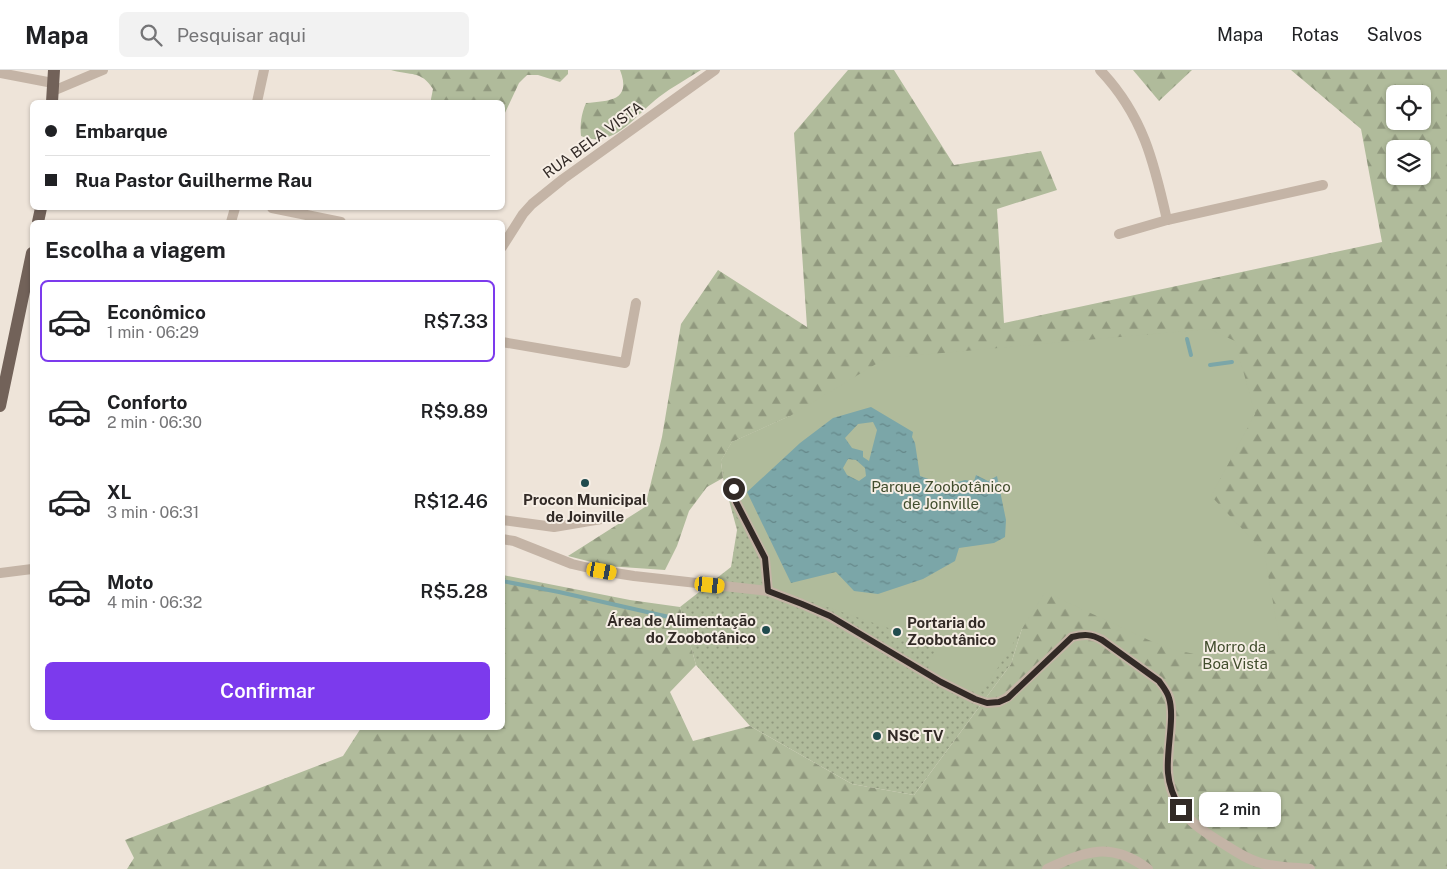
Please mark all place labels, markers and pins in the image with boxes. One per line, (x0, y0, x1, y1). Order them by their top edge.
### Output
marker: Procon Municipal de Joinville (579, 477, 591, 489)
place label: Procon Municipal de Joinville (523, 491, 647, 525)
place label: Área de Alimentação do Zoobotânico (607, 612, 756, 646)
place label: Portaria do Zoobotânico (907, 614, 996, 648)
marker: Área de Alimentação do Zoobotânico (760, 624, 772, 636)
marker: Portaria do Zoobotânico (891, 626, 903, 638)
place label: NSC TV (887, 727, 944, 744)
marker: NSC TV (871, 730, 883, 742)

